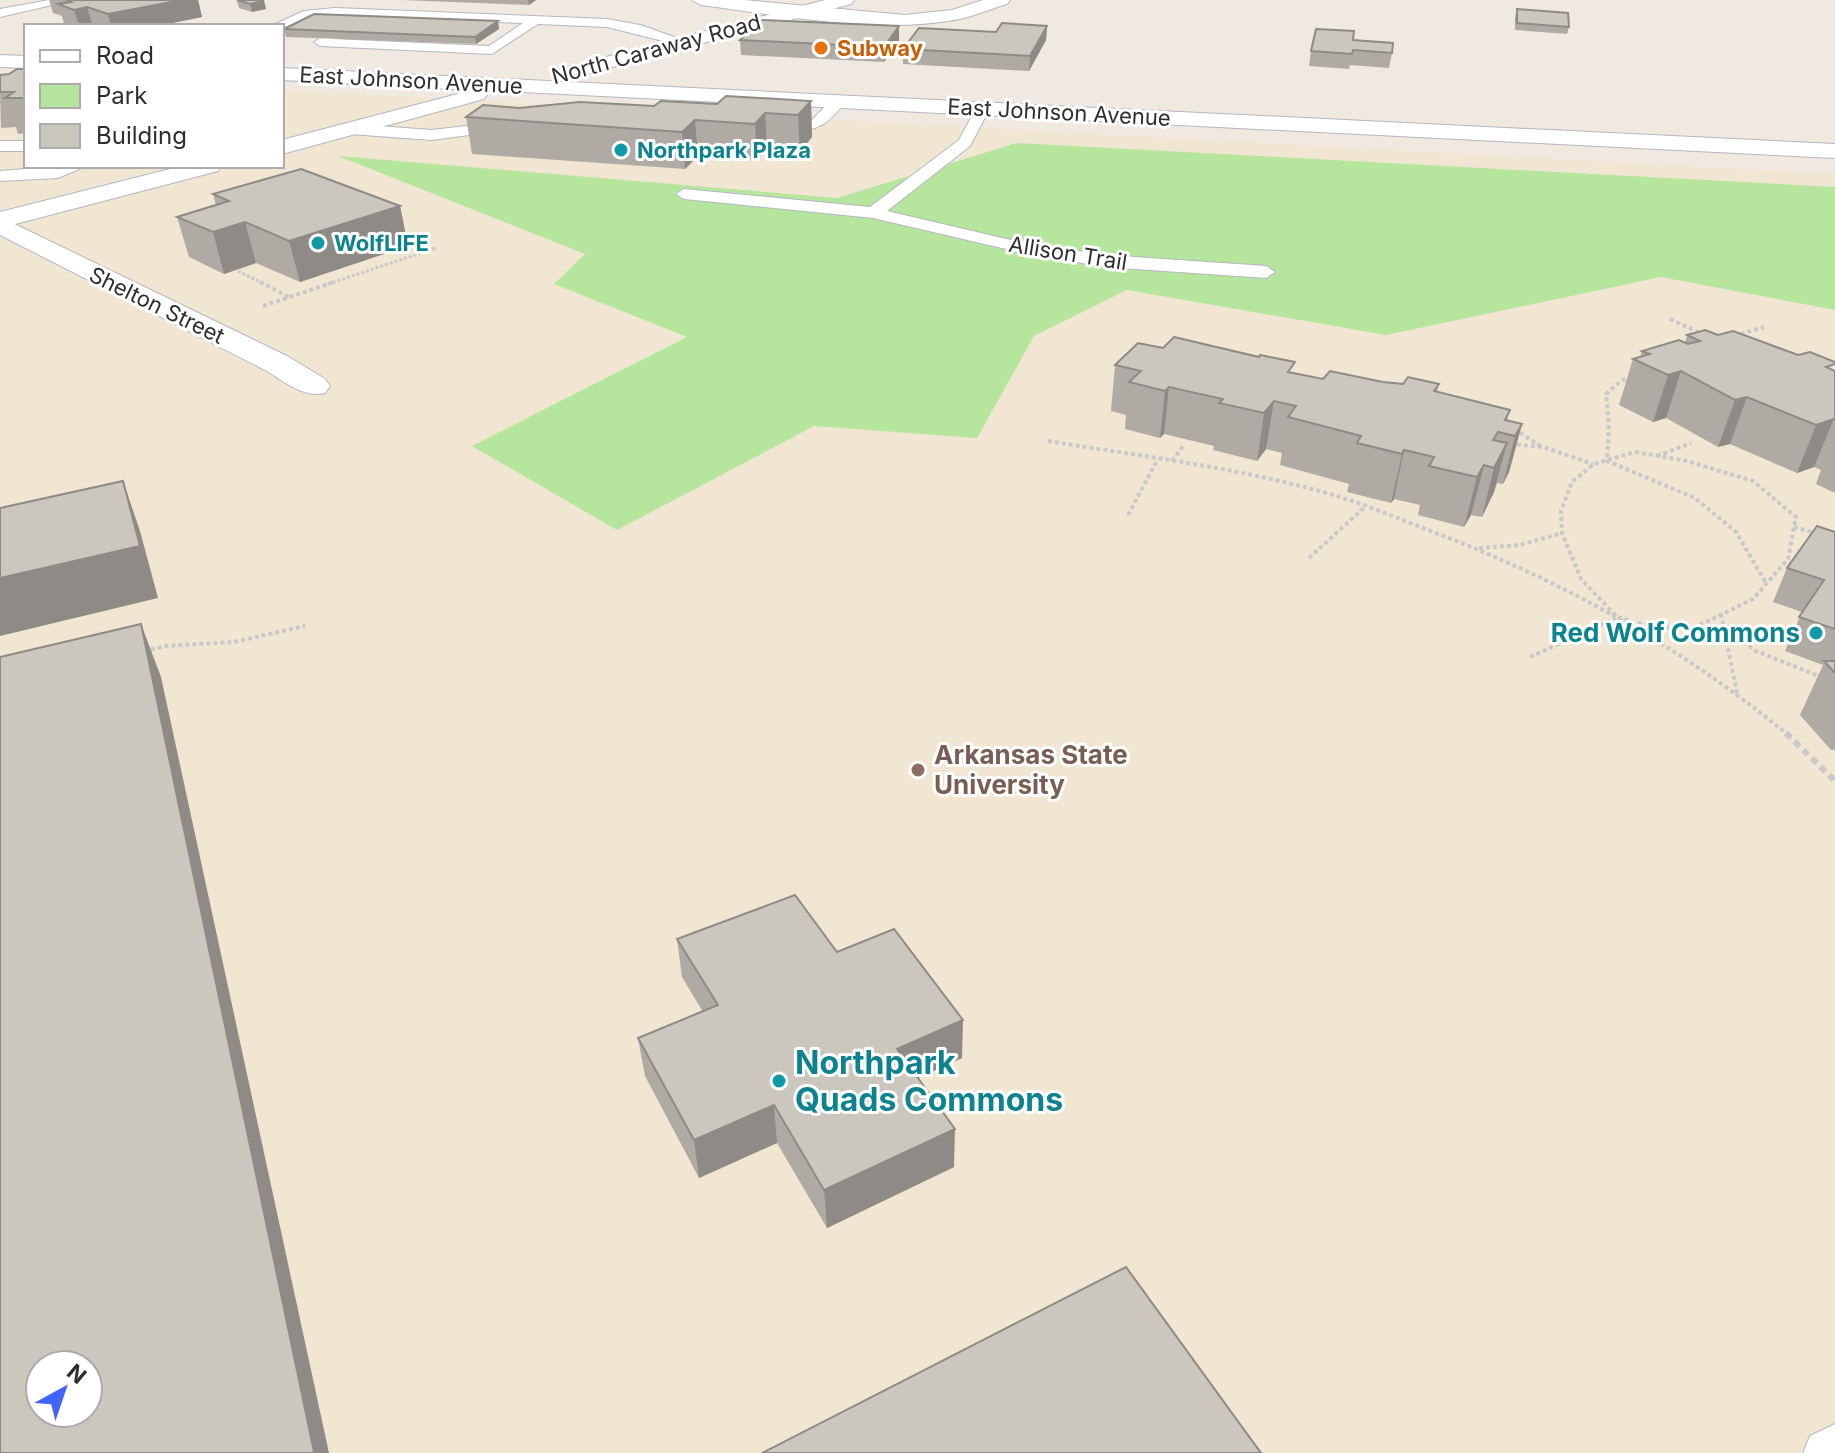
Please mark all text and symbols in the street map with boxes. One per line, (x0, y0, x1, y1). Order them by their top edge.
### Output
street label: North Caraway Road (549, 9, 763, 89)
legend (24, 24, 284, 168)
place label: Subway (837, 35, 923, 61)
marker: Subway (812, 39, 830, 57)
text: Road (96, 41, 154, 70)
street label: East Johnson Avenue (299, 61, 523, 99)
text: Park (96, 81, 147, 110)
street label: East Johnson Avenue (947, 93, 1171, 131)
text: Building (96, 121, 187, 150)
place label: Northpark Plaza (637, 137, 811, 163)
marker: Northpark Plaza (612, 141, 630, 159)
place label: WolfLIFE (334, 230, 429, 256)
street label: Allison Trail (1007, 231, 1129, 275)
marker: WolfLIFE (309, 234, 327, 252)
street label: Shelton Street (85, 261, 229, 349)
place label: Red Wolf Commons (1551, 617, 1800, 648)
marker: Red Wolf Commons (1807, 624, 1825, 642)
place label: Arkansas State University (934, 739, 1128, 800)
marker: Arkansas State University (909, 761, 927, 779)
place label: Northpark Quads Commons (795, 1043, 1063, 1119)
marker: Northpark Quads Commons (770, 1072, 788, 1090)
north arrow (24, 1349, 104, 1429)
text: N (62, 1358, 92, 1389)

